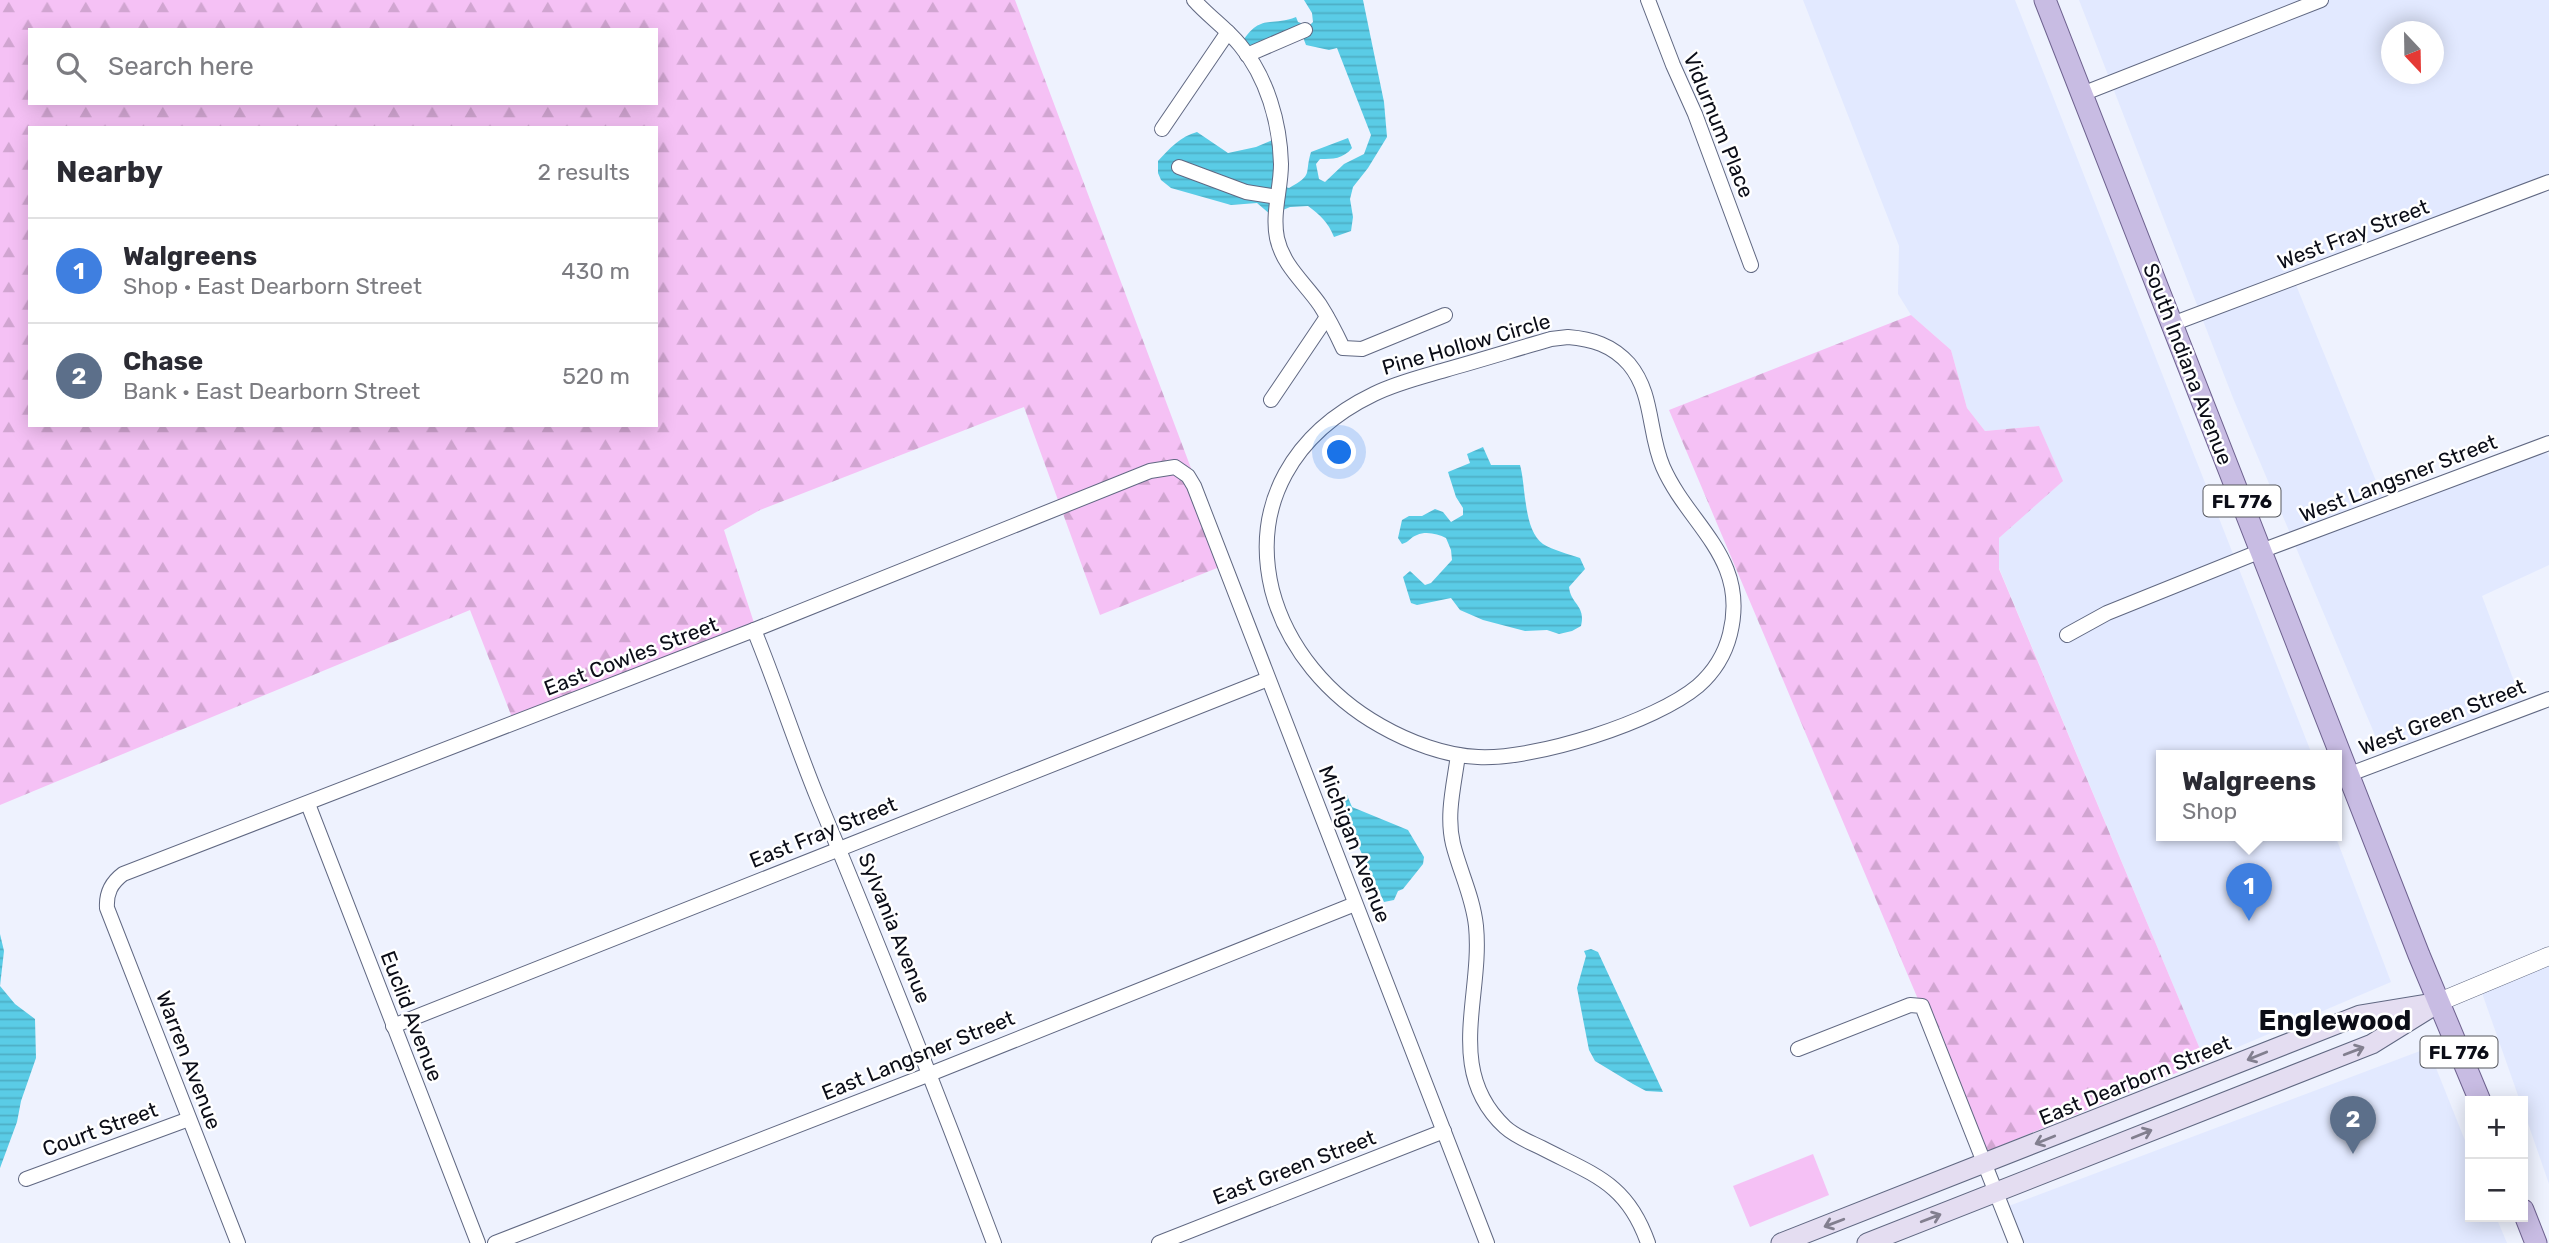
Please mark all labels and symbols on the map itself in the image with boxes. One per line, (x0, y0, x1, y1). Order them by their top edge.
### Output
north arrow (2381, 21, 2444, 84)
street label: Vidurnum Place (1678, 49, 1760, 201)
street label: West Fray Street (2274, 194, 2432, 274)
street label: South Indiana Avenue (2138, 260, 2238, 468)
street label: Pine Hollow Circle (1379, 308, 1553, 380)
street label: West Langsner Street (2296, 429, 2500, 527)
your location (1322, 435, 1356, 469)
road number: FL 776 (2204, 486, 2280, 516)
street label: East Cowles Street (540, 611, 722, 701)
street label: West Green Street (2355, 674, 2529, 760)
street label: Michigan Avenue (1314, 762, 1396, 926)
street label: East Fray Street (746, 791, 900, 873)
street label: Sylvania Avenue (853, 849, 937, 1007)
pin: 1 (2226, 863, 2272, 921)
street label: Euclid Avenue (376, 947, 448, 1085)
street label: Warren Avenue (151, 987, 227, 1133)
district label: Englewood (2259, 1004, 2411, 1037)
street label: East Langsner Street (818, 1005, 1018, 1105)
street label: East Dearborn Street (2035, 1030, 2235, 1130)
road number: FL 776 (2420, 1036, 2498, 1068)
one-way arrow (2342, 1044, 2364, 1057)
one-way arrow (2246, 1050, 2268, 1063)
pin: 2 (2330, 1096, 2376, 1154)
street label: Court Street (39, 1097, 161, 1161)
street label: East Green Street (1209, 1124, 1379, 1210)
one-way arrow (2131, 1127, 2152, 1140)
one-way arrow (2035, 1134, 2057, 1147)
one-way arrow (1919, 1211, 1941, 1224)
one-way arrow (1823, 1217, 1845, 1230)

